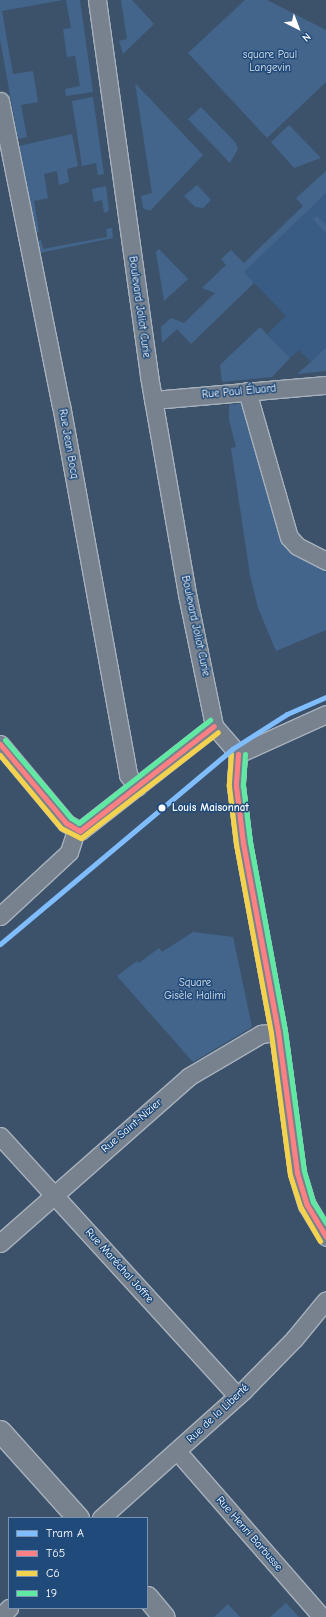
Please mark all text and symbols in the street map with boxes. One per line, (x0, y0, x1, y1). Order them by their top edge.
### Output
north arrow (278, 8, 318, 48)
text: N (299, 30, 313, 45)
park label: square Paul Langevin (243, 49, 297, 75)
street label: Boulevard Joliot Curie (125, 255, 153, 359)
street label: Rue Paul Éluard (201, 382, 277, 402)
street label: Rue Jean Bocq (55, 408, 81, 480)
street label: Boulevard Joliot Curie (178, 574, 212, 678)
marker: Louis Maisonnat (155, 801, 169, 815)
place label: Louis Maisonnat (172, 801, 249, 815)
park label: Square Gisèle Halimi (164, 977, 226, 1003)
street label: Rue Saint-Nizier (99, 1096, 165, 1156)
street label: Rue Maréchal Joffre (82, 1226, 156, 1306)
street label: Rue de la Liberté (184, 1382, 252, 1446)
street label: Rue Henri Barbusse (213, 1494, 285, 1574)
legend (8, 1517, 148, 1609)
text: Tram A (46, 1526, 84, 1540)
text: T65 (46, 1546, 65, 1560)
text: C6 (46, 1566, 60, 1580)
text: 19 (46, 1586, 57, 1600)

